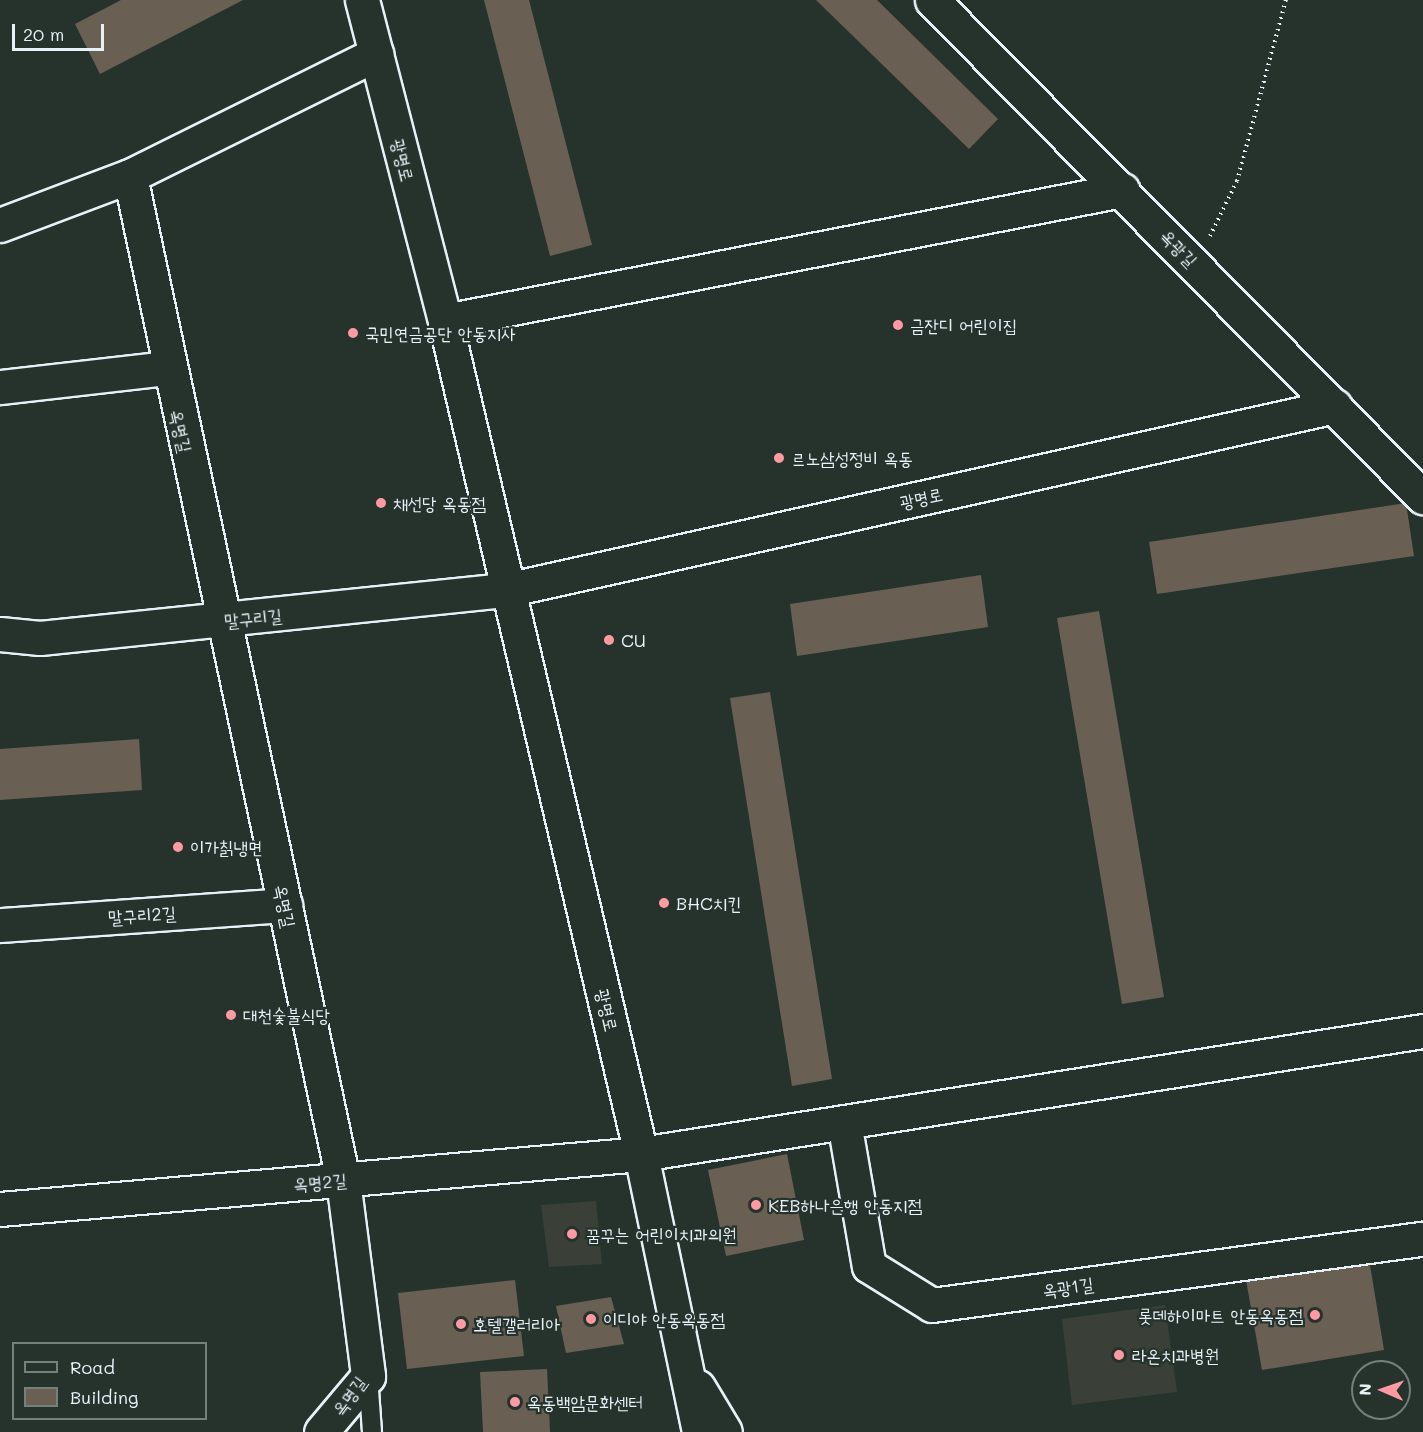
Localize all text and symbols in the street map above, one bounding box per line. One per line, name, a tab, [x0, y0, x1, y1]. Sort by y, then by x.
scale bar	[15, 12, 106, 50]
text: 20 m	[23, 22, 64, 46]
street label: 광명로	[387, 136, 419, 184]
street label: 옥광길	[1156, 225, 1202, 271]
place label: 금잔디 어린이집	[910, 314, 1017, 336]
marker: 금잔디 어린이집	[891, 318, 905, 332]
place label: 국민연금공단 안동지사	[365, 322, 516, 344]
marker: 국민연금공단 안동지사	[346, 326, 360, 340]
street label: 옥명길	[166, 407, 196, 455]
place label: 르노삼성정비 옥동	[791, 447, 913, 469]
marker: 르노삼성정비 옥동	[772, 451, 786, 465]
street label: 광명로	[898, 483, 944, 513]
place label: 채선당 옥동점	[393, 492, 486, 514]
marker: 채선당 옥동점	[374, 496, 388, 510]
street label: 말구리길	[223, 604, 283, 632]
place label: CU	[621, 629, 646, 651]
marker: CU	[602, 633, 616, 647]
place label: 이가칡냉면	[190, 836, 262, 858]
marker: 이가칡냉면	[171, 840, 185, 854]
street label: 옥명길	[270, 883, 300, 929]
place label: BHC치킨	[676, 892, 742, 914]
marker: BHC치킨	[657, 896, 671, 910]
street label: 말구리2길	[107, 902, 177, 928]
street label: 광명로	[592, 986, 622, 1034]
place label: 대천숯불식당	[243, 1004, 330, 1026]
marker: 대천숯불식당	[224, 1008, 238, 1022]
street label: 옥명2길	[292, 1169, 348, 1195]
place label: KEB하나은행 안동지점	[768, 1194, 922, 1216]
marker: KEB하나은행 안동지점	[749, 1198, 763, 1212]
place label: 꿈꾸는 어린이치과의원	[586, 1223, 737, 1245]
marker: 꿈꾸는 어린이치과의원	[563, 1225, 581, 1243]
street label: 옥광1길	[1041, 1273, 1095, 1301]
place label: 롯데하이마트 안동옥동점	[1138, 1304, 1303, 1326]
place label: 이디야 안동옥동점	[603, 1308, 725, 1330]
marker: 롯데하이마트 안동옥동점	[1308, 1308, 1322, 1322]
marker: 이디야 안동옥동점	[584, 1312, 598, 1326]
place label: 호텔갤러리아	[473, 1313, 560, 1335]
marker: 호텔갤러리아	[454, 1317, 468, 1331]
legend	[12, 1342, 207, 1420]
place label: 라온치과병원	[1132, 1344, 1219, 1366]
marker: 라온치과병원	[1110, 1346, 1128, 1364]
text: Road	[70, 1355, 115, 1379]
north arrow	[1351, 1360, 1411, 1420]
street label: 옥명길	[327, 1372, 371, 1420]
text: N	[1354, 1383, 1375, 1396]
text: Building	[70, 1385, 138, 1409]
place label: 옥동백암문화센터	[527, 1391, 643, 1413]
marker: 옥동백암문화센터	[508, 1395, 522, 1409]

